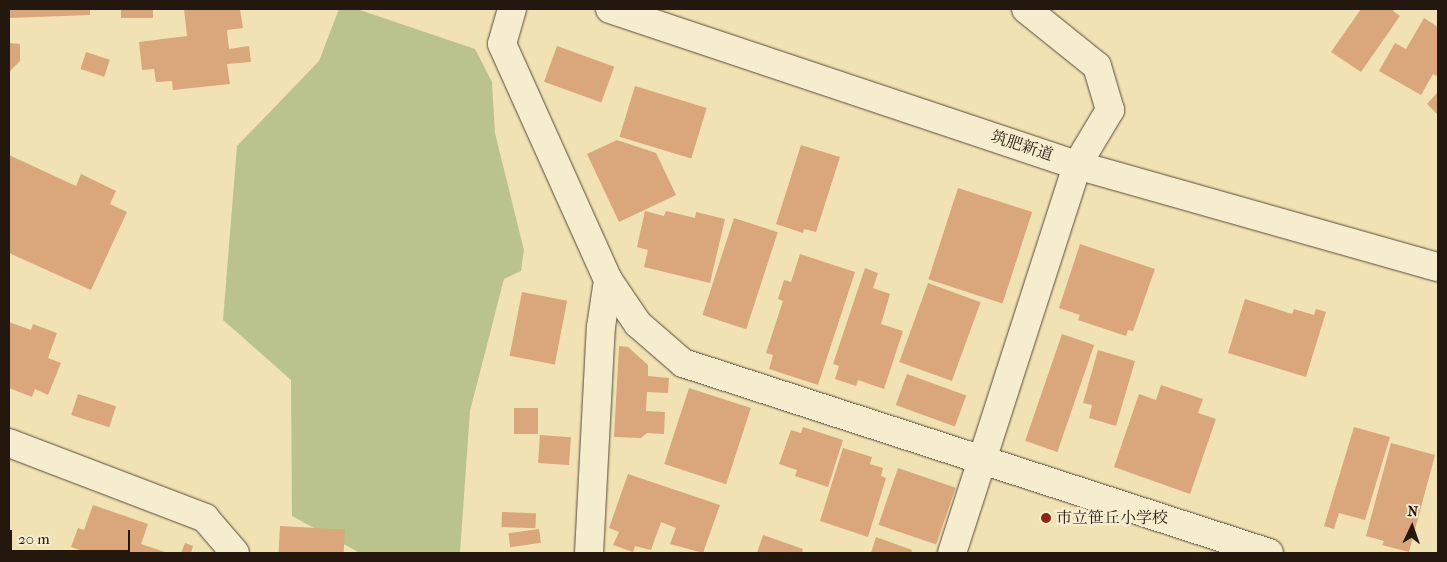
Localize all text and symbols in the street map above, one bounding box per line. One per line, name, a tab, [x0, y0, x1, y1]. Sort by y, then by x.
street label: 筑肥新道	[989, 127, 1055, 165]
north arrow	[1387, 502, 1437, 552]
text: N	[1407, 503, 1419, 520]
place label: 市立笹丘小学校	[1056, 508, 1168, 528]
marker: 市立笹丘小学校	[1040, 512, 1052, 524]
scale bar	[12, 520, 132, 552]
text: 20 m	[18, 530, 50, 548]

